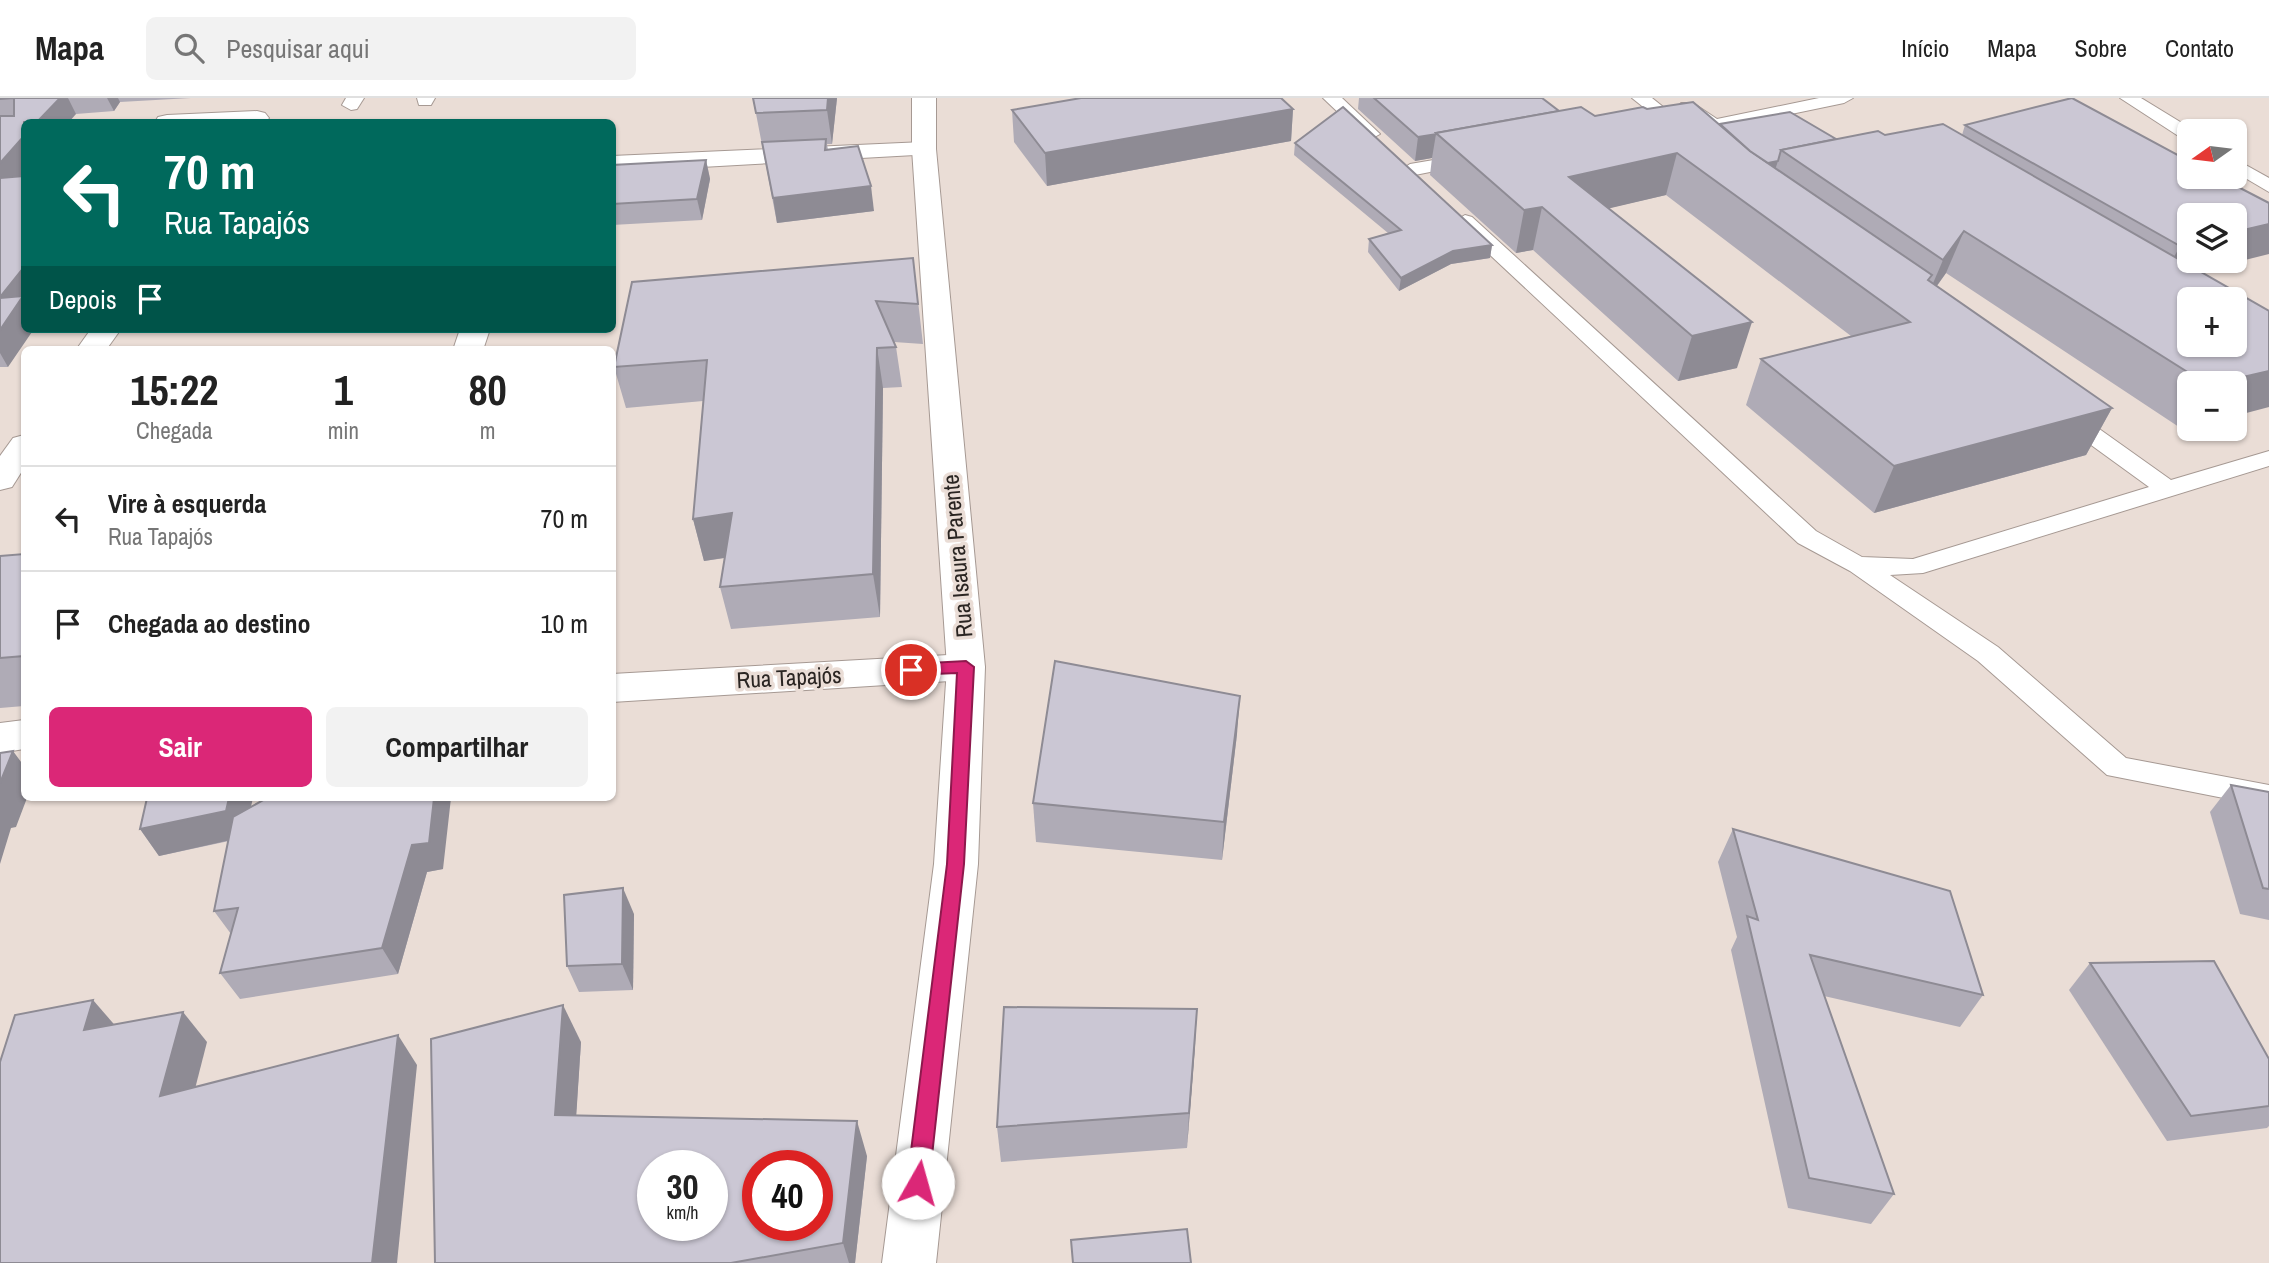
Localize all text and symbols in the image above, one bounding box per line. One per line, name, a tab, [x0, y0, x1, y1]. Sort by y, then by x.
search box	[146, 17, 636, 80]
text: Mapa	[35, 26, 104, 70]
icon: search	[170, 29, 208, 67]
text: Pesquisar aqui	[226, 31, 370, 66]
text: Início	[1901, 32, 1949, 64]
text: Mapa	[1987, 32, 2037, 64]
text: Sobre	[2075, 32, 2127, 64]
text: Contato	[2165, 32, 2234, 64]
north arrow	[2177, 119, 2247, 189]
map controls	[2177, 119, 2247, 441]
text: 70 m	[164, 138, 256, 204]
icon: left	[49, 147, 140, 238]
text: Rua Tapajós	[164, 201, 310, 244]
button: layers	[2177, 203, 2247, 273]
icon: arrive	[131, 280, 169, 318]
text: Depois	[49, 282, 117, 317]
button: +	[2177, 287, 2247, 357]
text: 15:22	[130, 362, 218, 418]
text: 1	[334, 362, 353, 418]
text: 80	[468, 362, 507, 418]
button: −	[2177, 371, 2247, 441]
text: Chegada	[136, 415, 213, 446]
text: min	[328, 415, 359, 446]
text: m	[480, 415, 495, 446]
street label: Rua Isaura Parente	[934, 473, 980, 639]
text: Vire à esquerda	[108, 486, 266, 521]
icon: left	[49, 500, 87, 538]
text: 70 m	[541, 501, 588, 536]
text: Rua Tapajós	[108, 521, 213, 552]
icon: arrive	[49, 605, 87, 643]
text: Chegada ao destino	[108, 606, 311, 641]
text: 10 m	[541, 606, 588, 641]
pin	[881, 640, 941, 700]
icon: arrive	[892, 651, 930, 689]
street label: Rua Tapajós	[736, 659, 842, 695]
button: Sair	[49, 707, 312, 787]
button: Compartilhar	[326, 707, 588, 787]
position arrow	[881, 1146, 955, 1220]
speed limit sign: 40	[742, 1150, 833, 1241]
text: 30	[667, 1163, 698, 1210]
text: km/h	[667, 1200, 699, 1225]

